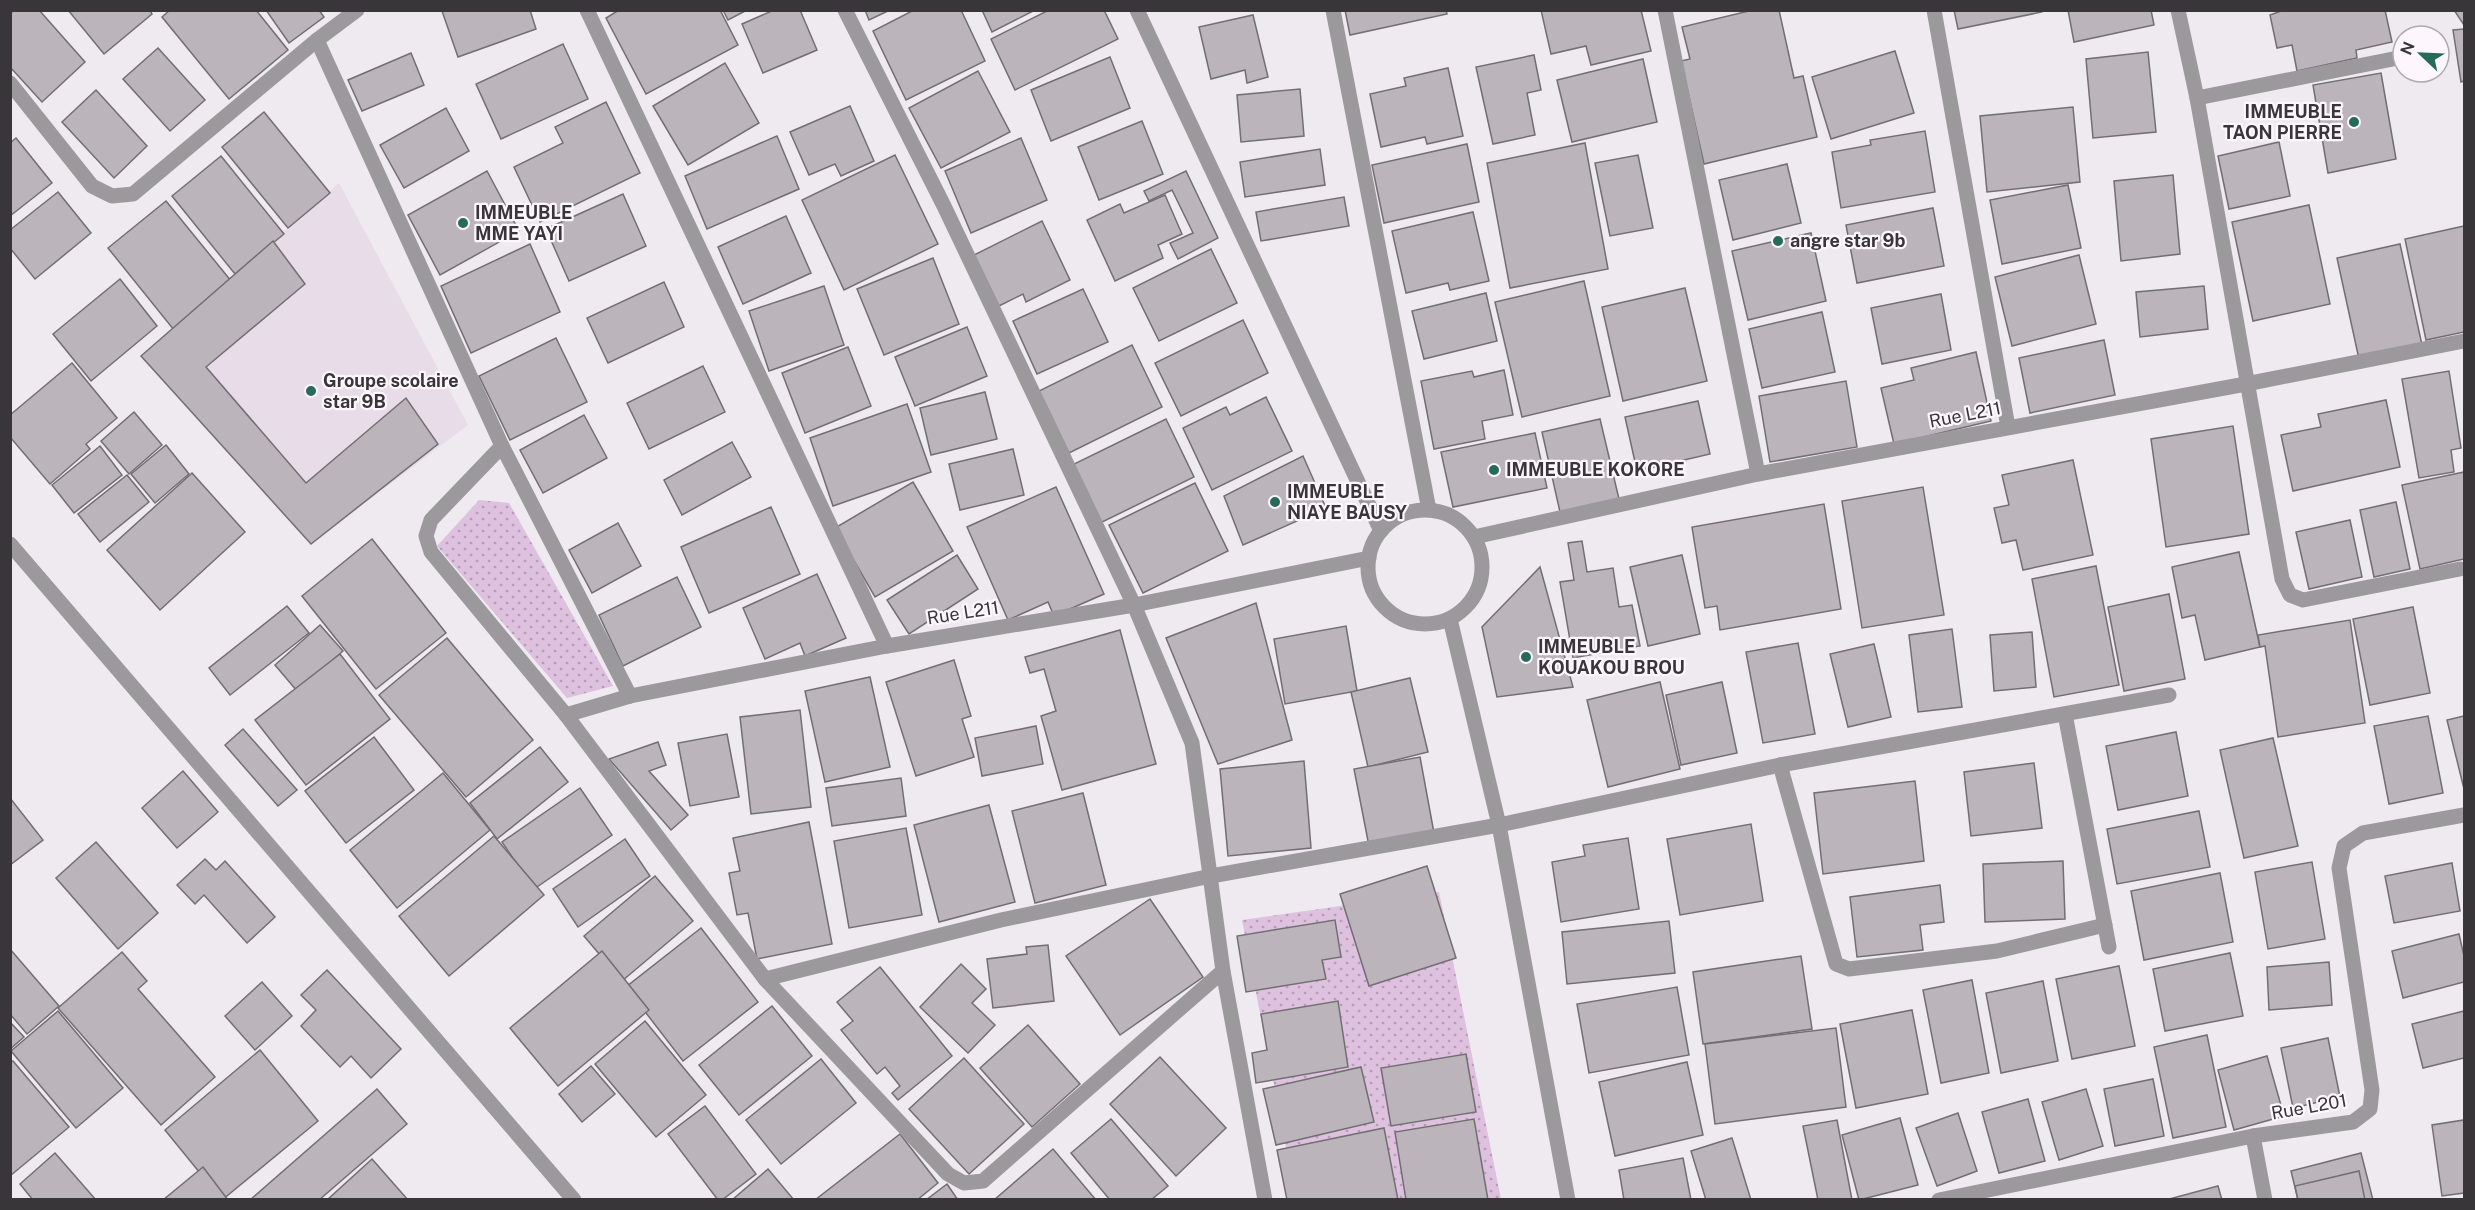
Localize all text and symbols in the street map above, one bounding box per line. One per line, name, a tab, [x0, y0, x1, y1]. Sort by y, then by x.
north arrow	[2391, 24, 2451, 84]
text: N	[2396, 39, 2419, 58]
place label: IMMEUBLE TAON PIERRE	[2223, 101, 2342, 143]
marker: IMMEUBLE TAON PIERRE	[2347, 115, 2361, 129]
place label: IMMEUBLE MME YAYI	[475, 202, 572, 244]
marker: IMMEUBLE MME YAYI	[456, 216, 470, 230]
place label: angre star 9b	[1790, 230, 1905, 251]
marker: angre star 9b	[1771, 234, 1785, 248]
place label: Groupe scolaire star 9B	[323, 370, 459, 412]
marker: Groupe scolaire star 9B	[304, 384, 318, 398]
street label: Rue L211	[1927, 397, 2003, 432]
place label: IMMEUBLE KOKORE	[1506, 459, 1685, 480]
marker: IMMEUBLE KOKORE	[1487, 463, 1501, 477]
place label: IMMEUBLE NIAYE BAUSY	[1287, 481, 1407, 523]
marker: IMMEUBLE NIAYE BAUSY	[1268, 495, 1282, 509]
street label: Rue L211	[925, 596, 1000, 629]
place label: IMMEUBLE KOUAKOU BROU	[1538, 636, 1685, 678]
marker: IMMEUBLE KOUAKOU BROU	[1519, 650, 1533, 664]
street label: Rue L201	[2269, 1090, 2348, 1123]

